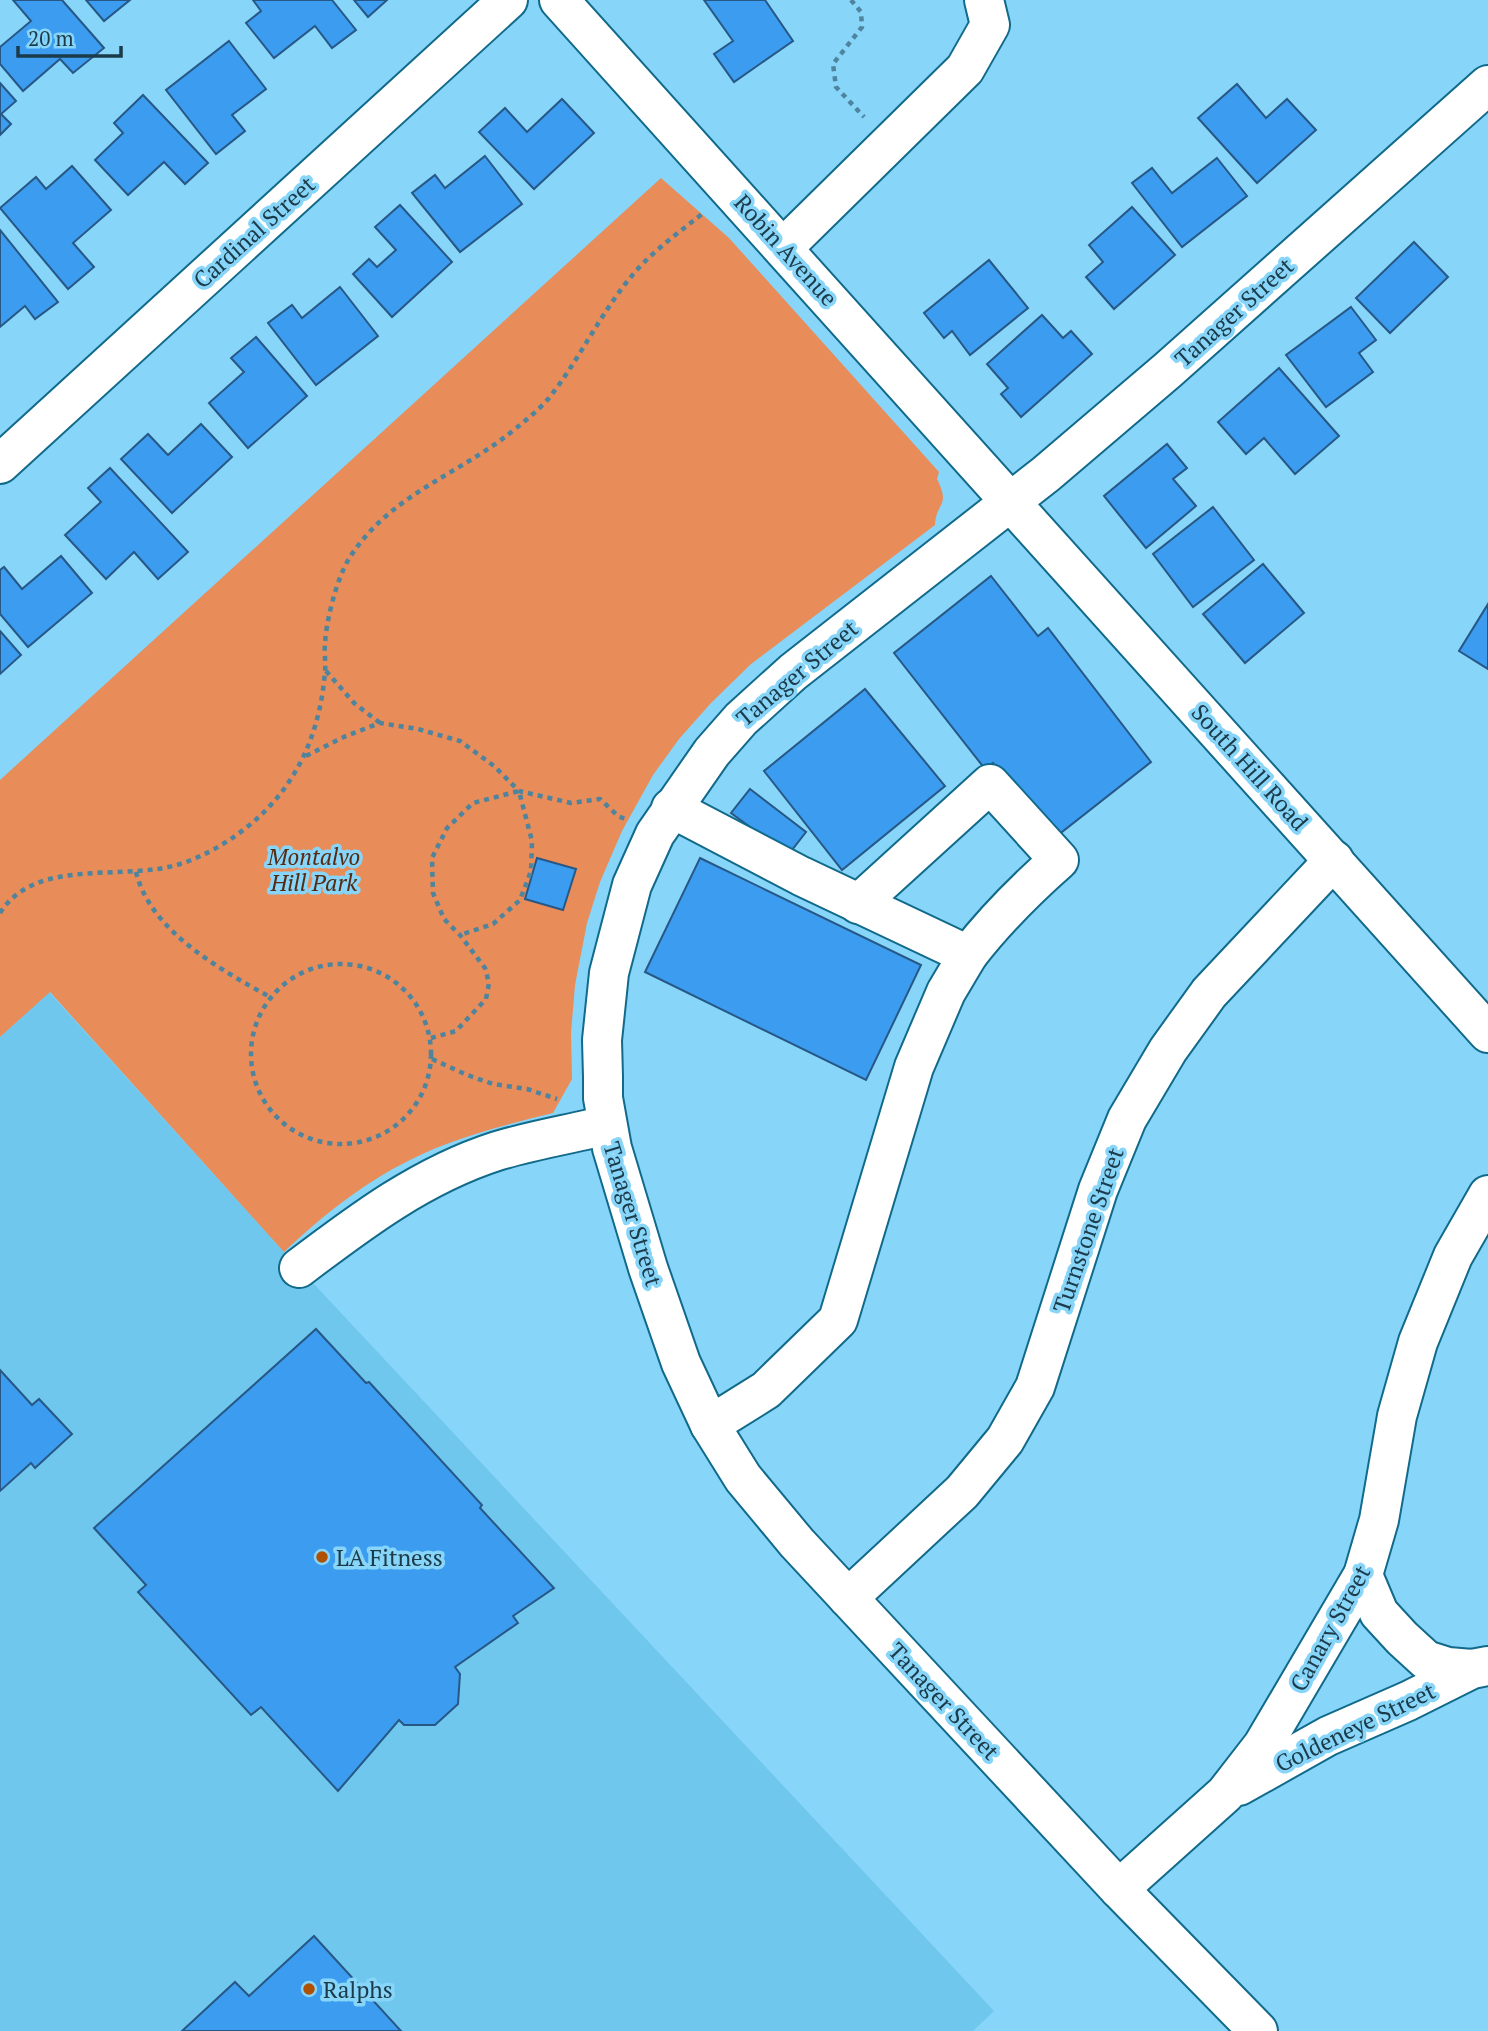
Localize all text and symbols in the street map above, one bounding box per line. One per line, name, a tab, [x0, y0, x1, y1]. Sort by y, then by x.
scale bar	[18, 14, 121, 58]
text: 20 m	[28, 24, 74, 52]
street label: Cardinal Street	[186, 169, 322, 295]
street label: Robin Avenue	[727, 187, 845, 313]
street label: Tanager Street	[1168, 250, 1300, 374]
street label: Tanager Street	[730, 613, 865, 733]
street label: South Hill Road	[1185, 697, 1315, 837]
park label: Montalvo Hill Park	[267, 841, 360, 898]
street label: Tanager Street	[596, 1138, 670, 1291]
street label: Turnstone Street	[1045, 1143, 1131, 1317]
place label: LA Fitness	[336, 1542, 443, 1573]
marker: LA Fitness	[314, 1549, 330, 1565]
street label: Canary Street	[1283, 1559, 1378, 1697]
street label: Tanager Street	[882, 1636, 1007, 1767]
street label: Goldeneye Street	[1270, 1675, 1441, 1779]
place label: Ralphs	[323, 1974, 393, 2005]
marker: Ralphs	[301, 1981, 317, 1997]

